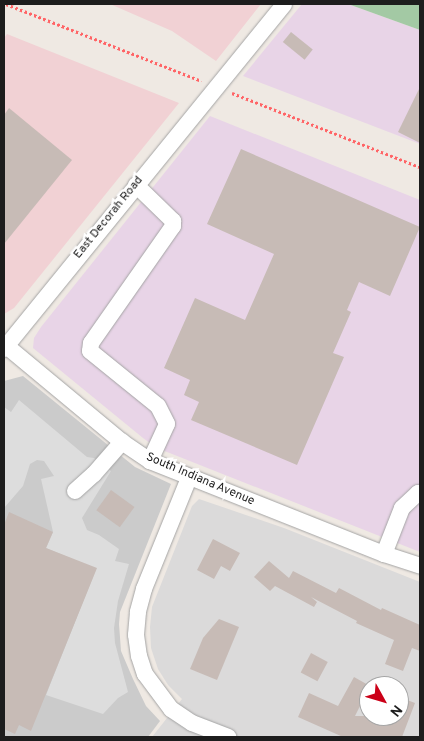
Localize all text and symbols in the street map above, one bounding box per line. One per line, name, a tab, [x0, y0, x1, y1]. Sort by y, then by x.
street label: East Decorah Road	[71, 174, 147, 262]
street label: South Indiana Avenue	[143, 451, 257, 509]
north arrow	[359, 676, 409, 726]
text: N	[385, 701, 405, 719]

